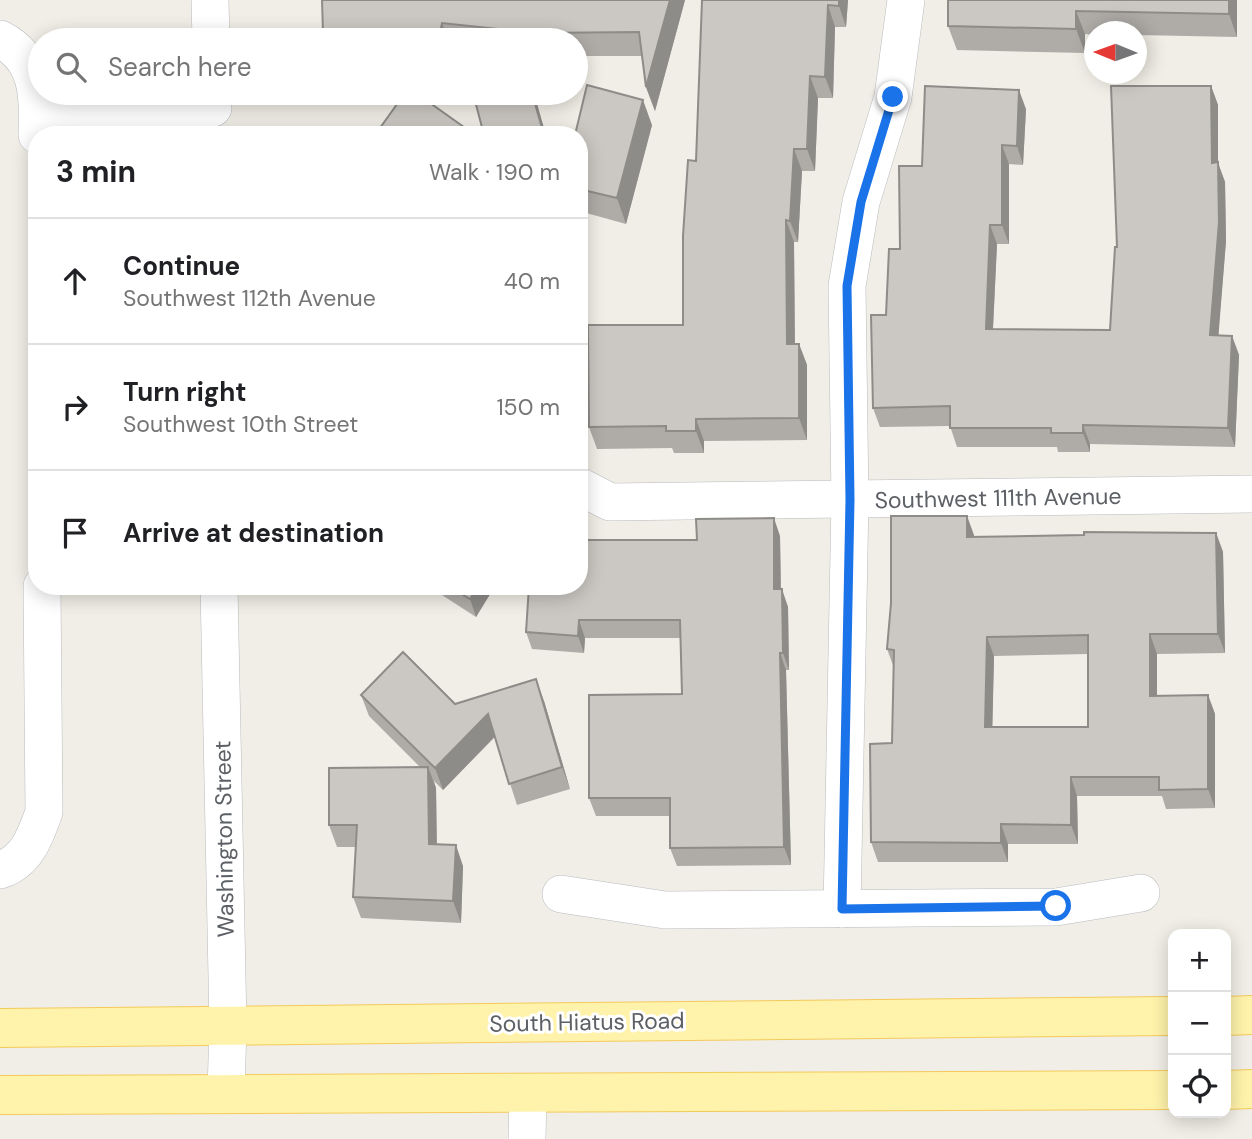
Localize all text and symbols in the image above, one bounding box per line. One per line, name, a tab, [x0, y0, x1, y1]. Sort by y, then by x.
north arrow	[1084, 21, 1147, 84]
search box	[28, 28, 588, 105]
icon: search	[52, 48, 90, 86]
text: Search here	[108, 50, 251, 84]
route end	[877, 81, 908, 112]
text: 3 min	[56, 152, 136, 191]
text: Walk · 190 m	[429, 157, 560, 187]
text: Continue	[123, 249, 240, 283]
icon: ahead	[56, 262, 94, 300]
text: 40 m	[504, 266, 560, 296]
text: Southwest 112th Avenue	[123, 283, 376, 313]
text: Turn right	[123, 375, 247, 409]
icon: right	[56, 388, 94, 426]
text: 150 m	[496, 392, 560, 422]
text: Southwest 10th Street	[123, 409, 358, 439]
street label: Southwest 111th Avenue	[874, 481, 1122, 515]
icon: arrive	[56, 514, 94, 552]
text: Arrive at destination	[123, 516, 384, 550]
street label: Washington Street	[207, 740, 241, 938]
route start	[1040, 890, 1071, 921]
map controls	[1168, 929, 1231, 1118]
button: +	[1168, 929, 1231, 992]
button: −	[1168, 992, 1231, 1055]
street label: South Hiatus Road	[489, 1005, 685, 1039]
button: locate	[1168, 1055, 1231, 1118]

